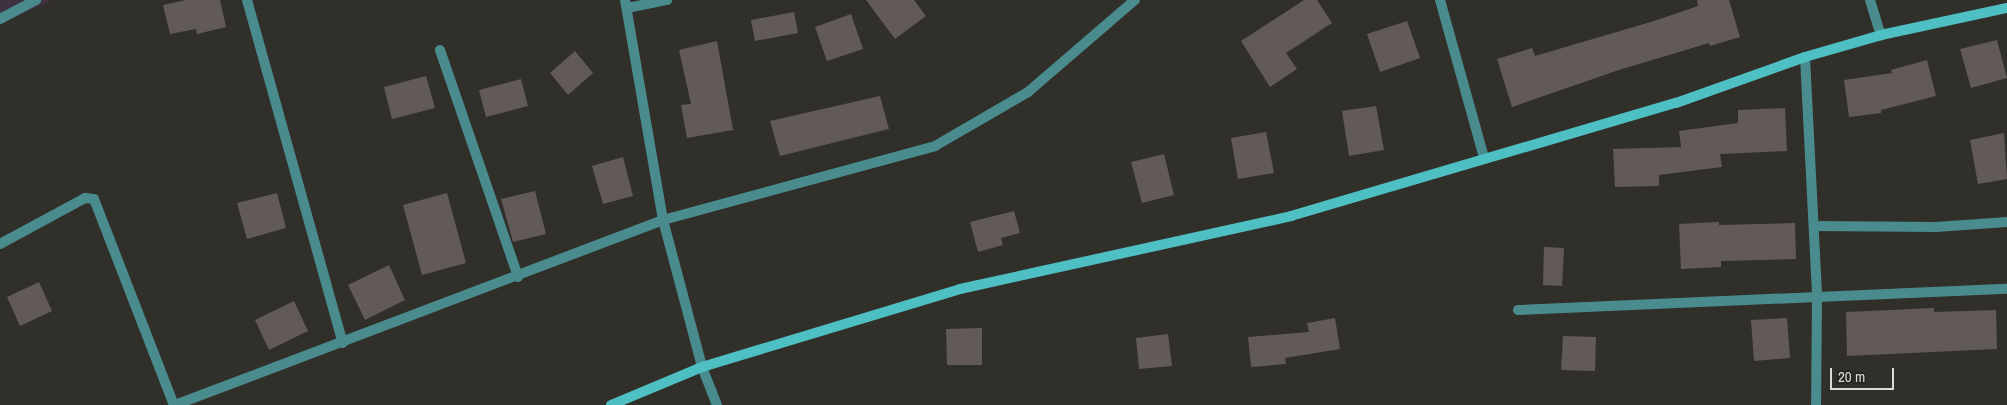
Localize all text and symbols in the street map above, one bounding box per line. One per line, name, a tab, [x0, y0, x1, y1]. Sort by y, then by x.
scale bar	[1832, 358, 1896, 390]
text: 20 m	[1838, 366, 1865, 387]

